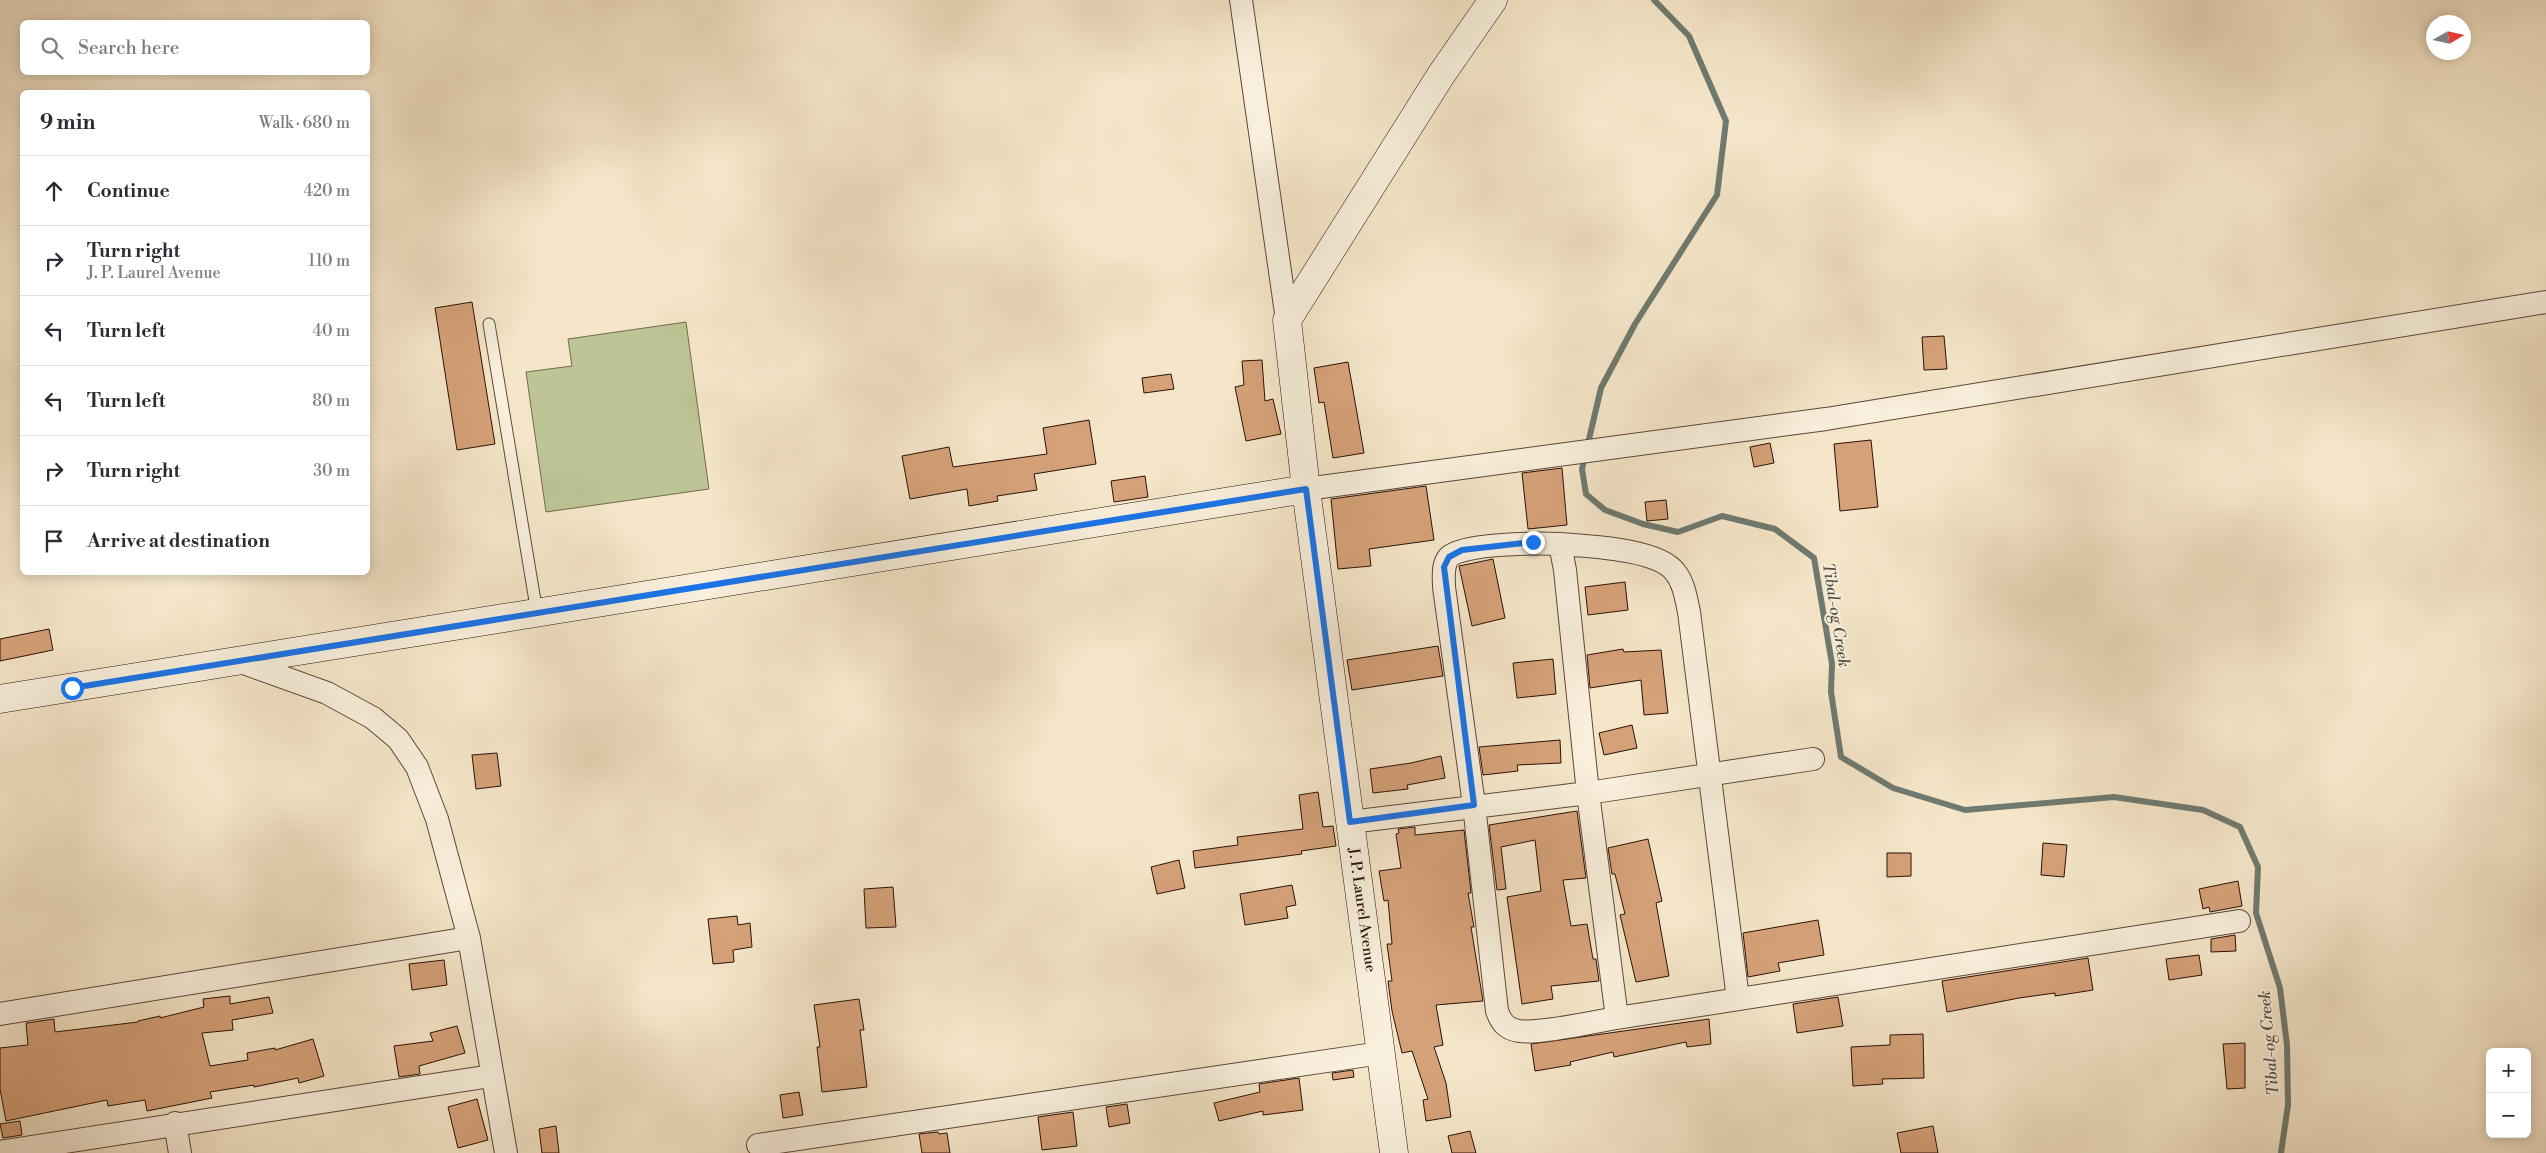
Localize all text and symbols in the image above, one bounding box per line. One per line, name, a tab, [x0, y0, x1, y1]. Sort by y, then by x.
north arrow	[2426, 15, 2471, 60]
search box	[20, 20, 370, 75]
icon: search	[38, 34, 66, 62]
text: Search here	[78, 36, 179, 60]
text: 9 min	[40, 110, 95, 136]
text: Walk · 680 m	[259, 113, 350, 133]
icon: ahead	[40, 177, 68, 205]
text: Continue	[87, 179, 170, 203]
text: 420 m	[303, 181, 350, 201]
text: Turn right	[87, 239, 180, 263]
icon: right	[40, 247, 68, 275]
text: 110 m	[308, 251, 350, 271]
text: J. P. Laurel Avenue	[87, 263, 221, 283]
icon: left	[40, 317, 68, 345]
text: Turn left	[87, 319, 166, 343]
text: 40 m	[313, 321, 350, 341]
icon: left	[40, 387, 68, 415]
text: Turn left	[87, 389, 166, 413]
text: 80 m	[312, 391, 350, 411]
icon: right	[40, 457, 68, 485]
text: Turn right	[87, 459, 180, 483]
text: 30 m	[313, 461, 350, 481]
icon: arrive	[40, 527, 68, 555]
text: Arrive at destination	[87, 529, 270, 553]
route end	[1522, 531, 1545, 554]
water label: Tibal-og Creek	[1818, 562, 1854, 668]
route start	[61, 677, 84, 700]
street label: J. P. Laurel Avenue	[1344, 846, 1380, 973]
water label: Tibal-og Creek	[2254, 990, 2284, 1096]
map controls	[2486, 1048, 2531, 1138]
button: +	[2486, 1048, 2531, 1093]
button: −	[2486, 1093, 2531, 1138]

